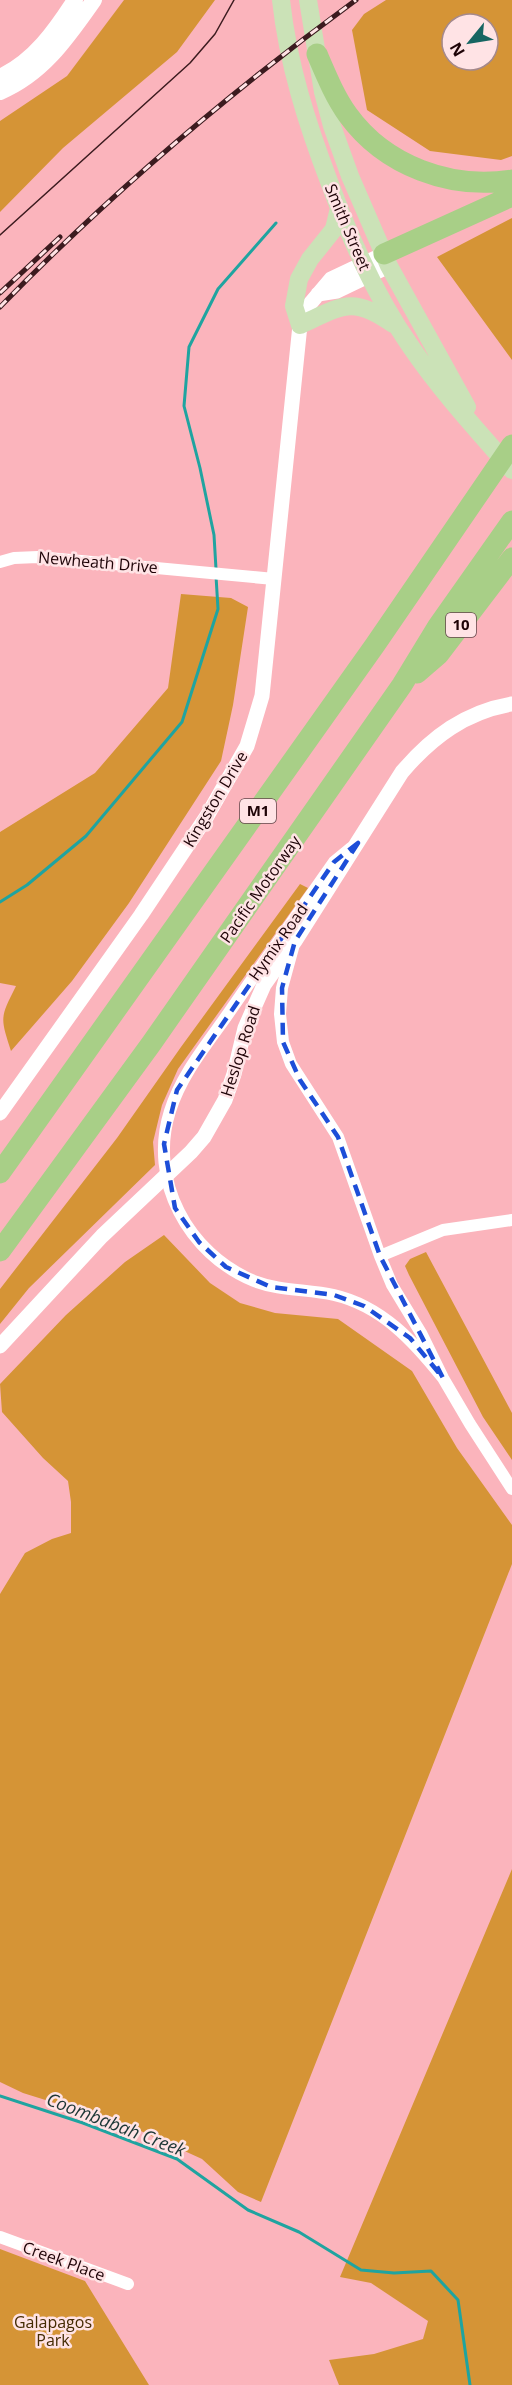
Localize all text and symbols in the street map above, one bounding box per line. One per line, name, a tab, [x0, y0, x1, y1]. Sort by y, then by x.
north arrow	[440, 12, 500, 72]
text: N	[444, 38, 470, 61]
street label: Smith Street	[320, 180, 376, 274]
street label: Newheath Drive	[37, 546, 159, 578]
road number: 10	[446, 613, 476, 637]
street label: Kingston Drive	[178, 747, 252, 851]
road number: M1	[240, 799, 276, 823]
street label: Pacific Motorway	[215, 830, 306, 947]
street label: Hymix Road	[243, 899, 313, 985]
street label: Heslop Road	[215, 1003, 265, 1099]
water label: Coombabah Creek	[43, 2086, 190, 2162]
street label: Creek Place	[20, 2236, 108, 2286]
park label: Galapagos Park	[14, 2311, 92, 2351]

